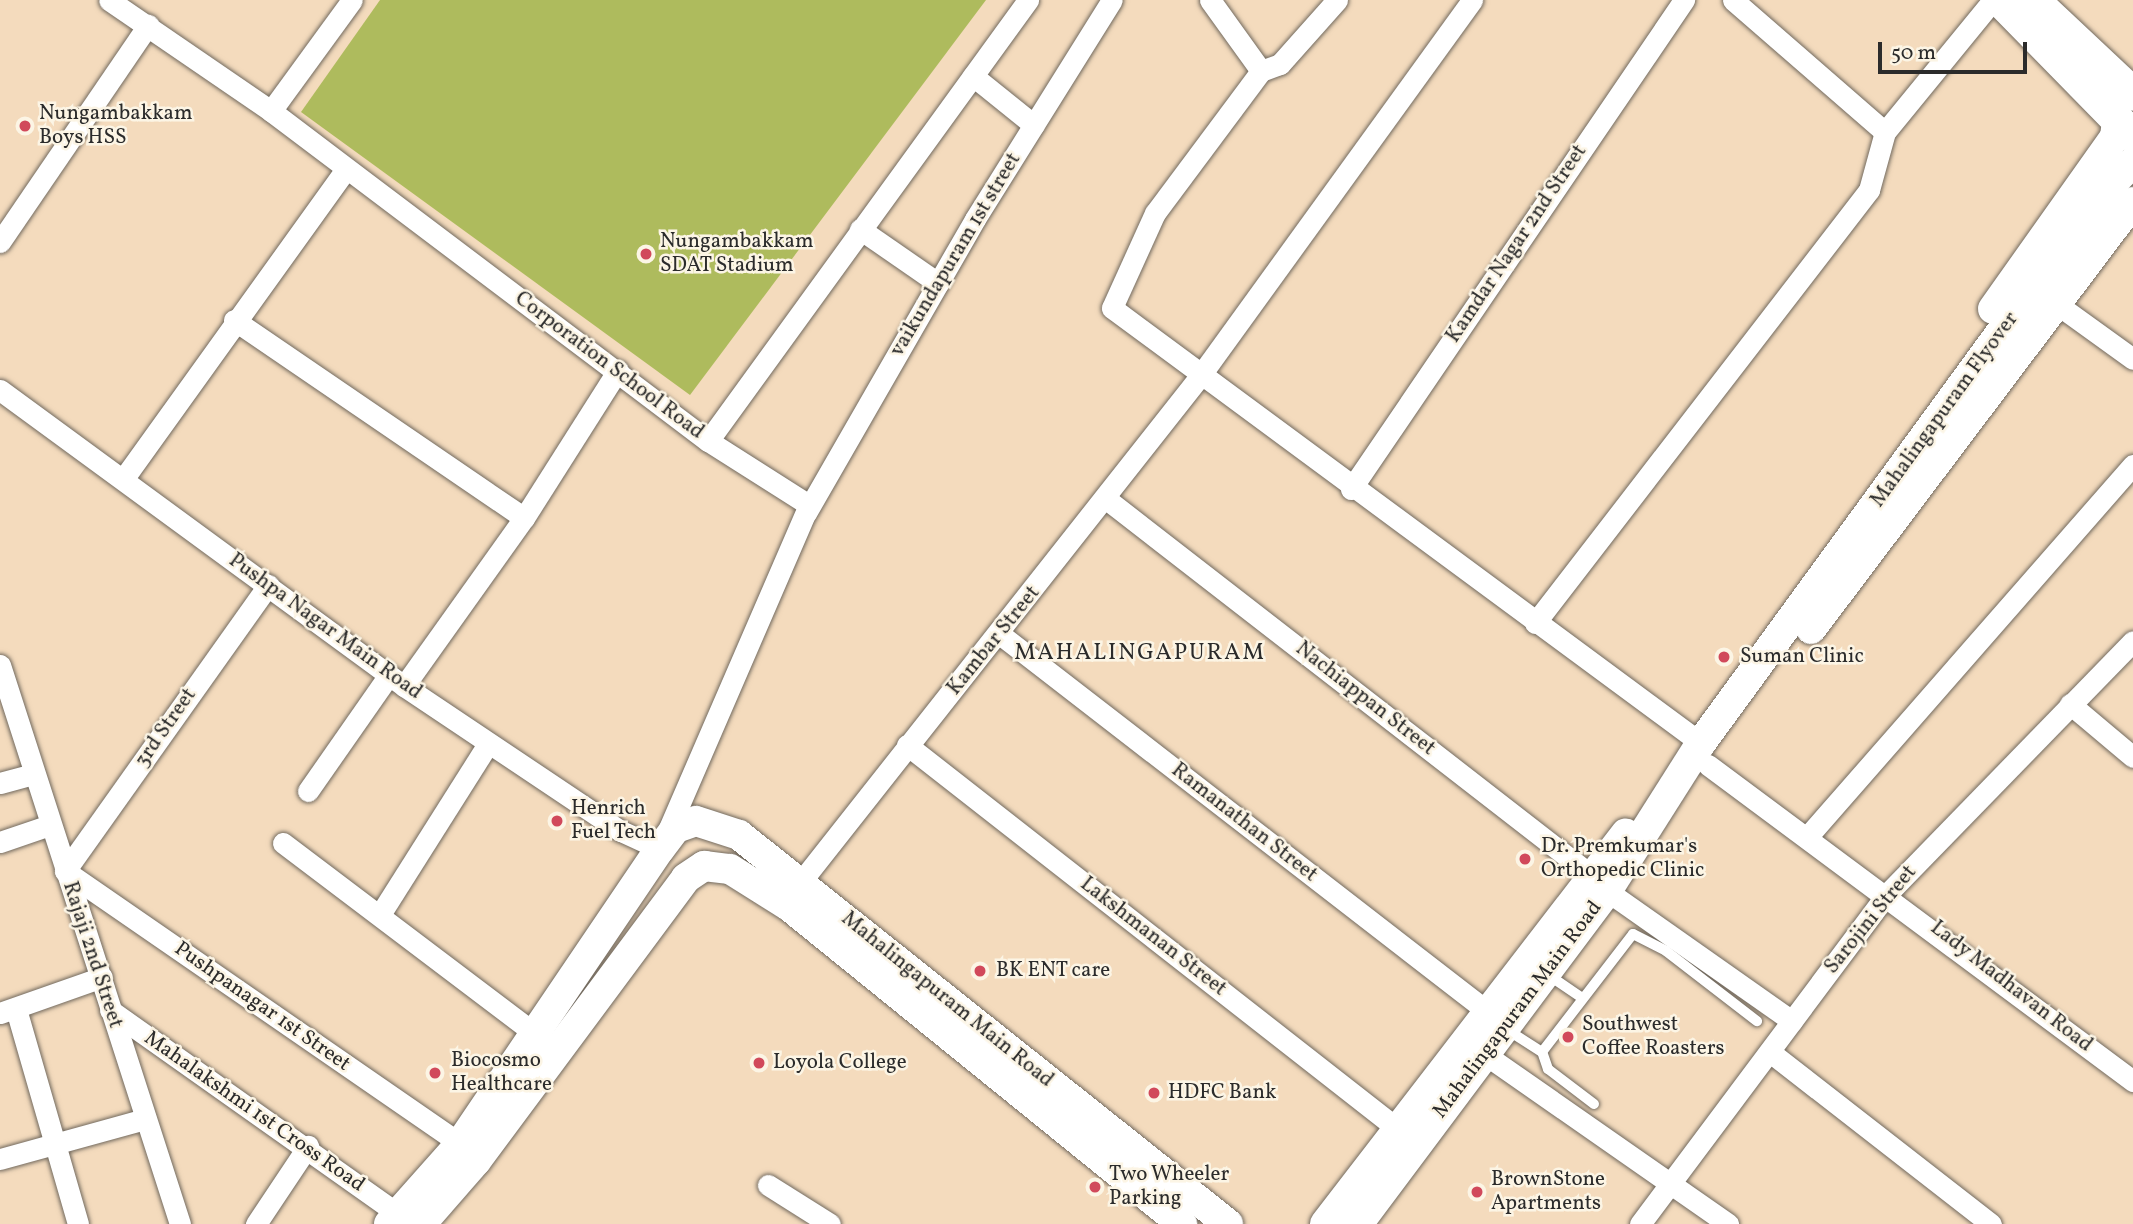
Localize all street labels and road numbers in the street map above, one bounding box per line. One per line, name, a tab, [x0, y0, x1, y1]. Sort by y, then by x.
street label: Kamdar Nagar 2nd Street	[1441, 140, 1593, 348]
street label: vaikundapuram 1st street	[885, 149, 1027, 361]
street label: Corporation School Road	[509, 287, 709, 445]
street label: Mahalingapuram Flyover	[1866, 308, 2024, 512]
street label: Pushpa Nagar Main Road	[223, 548, 427, 706]
street label: Kambar Street	[942, 581, 1046, 701]
street label: Nachiappan Street	[1290, 637, 1440, 761]
street label: 3rd Street	[130, 684, 202, 772]
street label: Ramanathan Street	[1166, 758, 1322, 888]
street label: Sarojini Street	[1820, 861, 1922, 979]
street label: Lakshmanan Street	[1075, 872, 1231, 1002]
street label: Rajaji 2nd Street	[56, 879, 128, 1031]
street label: Mahalingapuram Main Road	[1428, 896, 1608, 1124]
street label: Mahalingapuram Main Road	[836, 907, 1058, 1093]
street label: Lady Madhavan Road	[1925, 916, 2097, 1058]
street label: Pushpanagar 1st Street	[169, 937, 355, 1077]
street label: Mahalakshmi 1st Cross Road	[139, 1026, 369, 1198]

